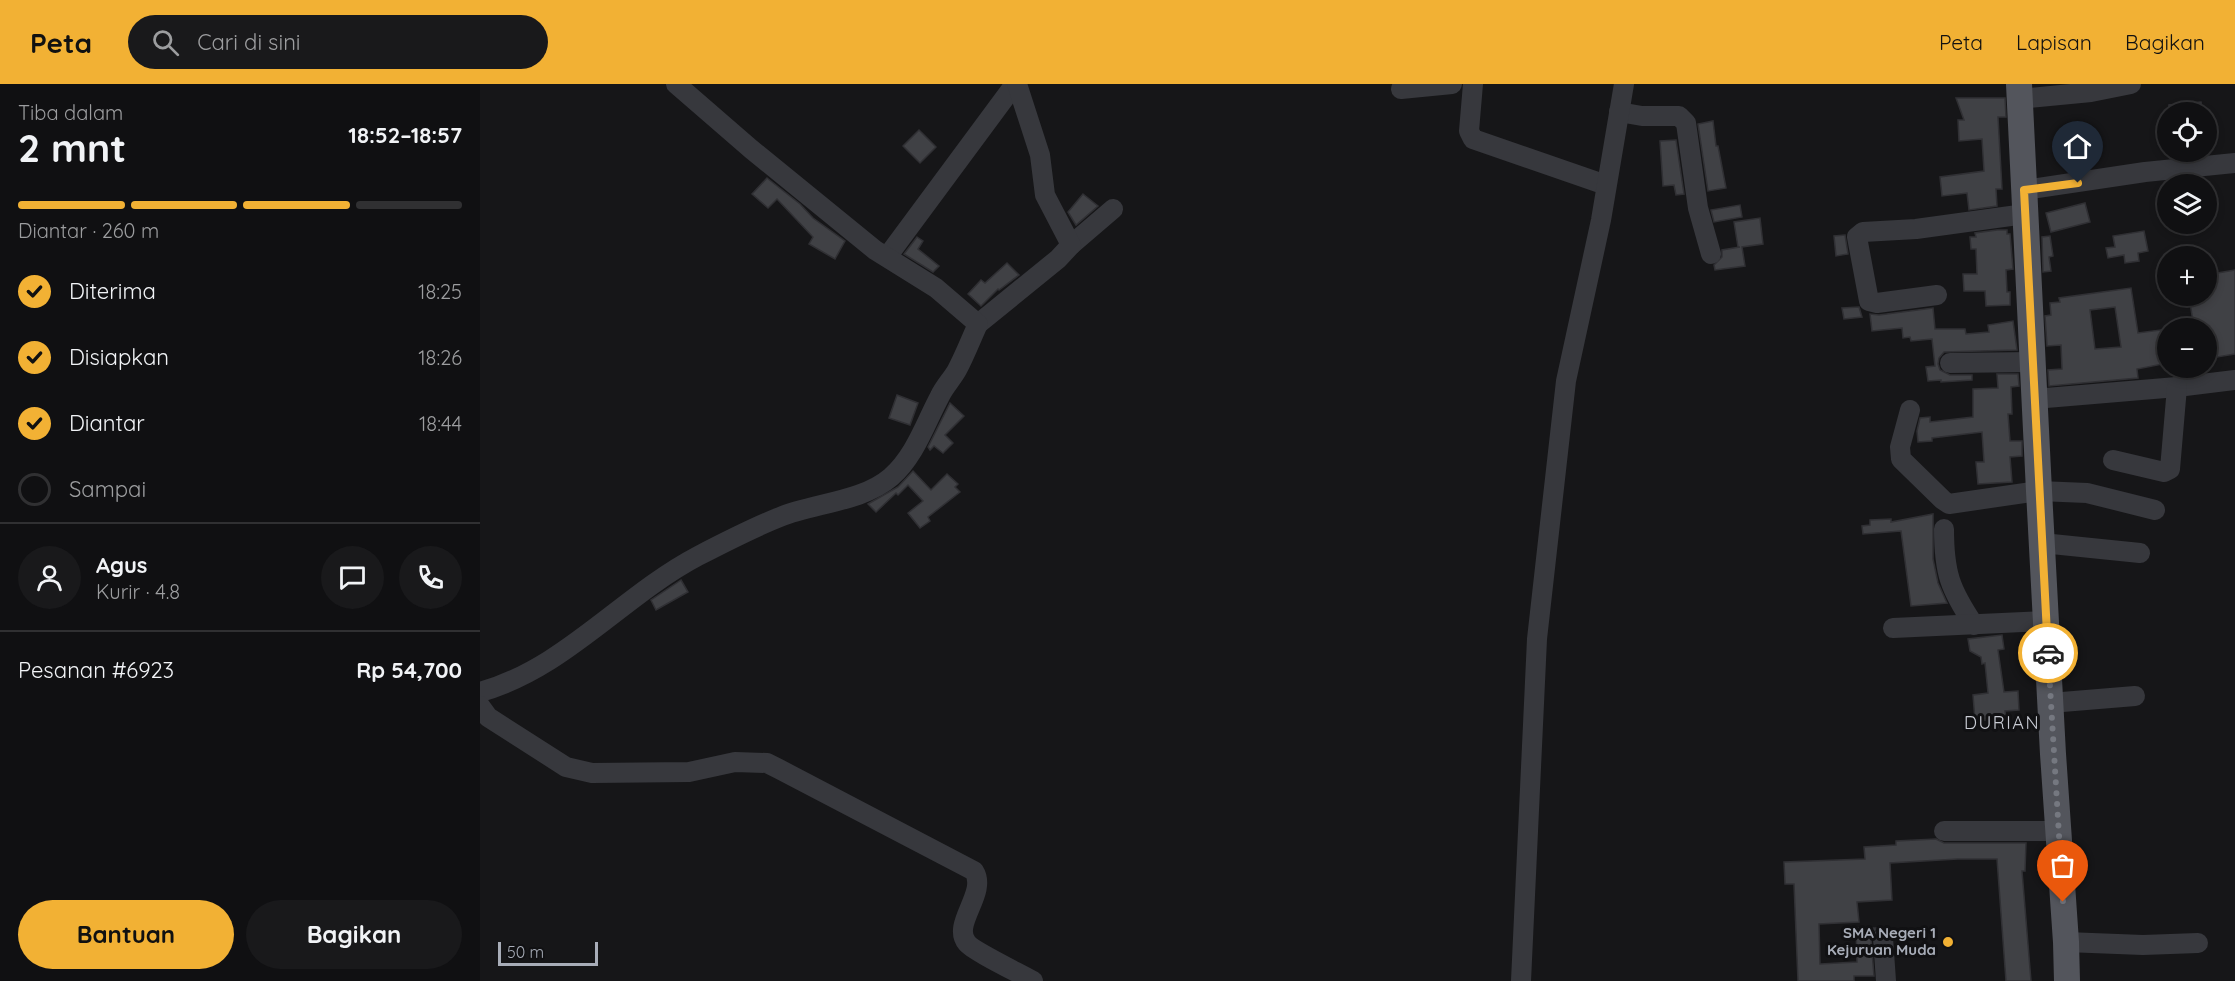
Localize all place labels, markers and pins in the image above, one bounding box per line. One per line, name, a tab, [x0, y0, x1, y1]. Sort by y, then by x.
pin	[2052, 121, 2103, 183]
pin	[2037, 840, 2088, 902]
place label: SMA Negeri 1 Kejuruan Muda	[1827, 923, 1936, 959]
marker: SMA Negeri 1 Kejuruan Muda	[1941, 935, 1955, 949]

